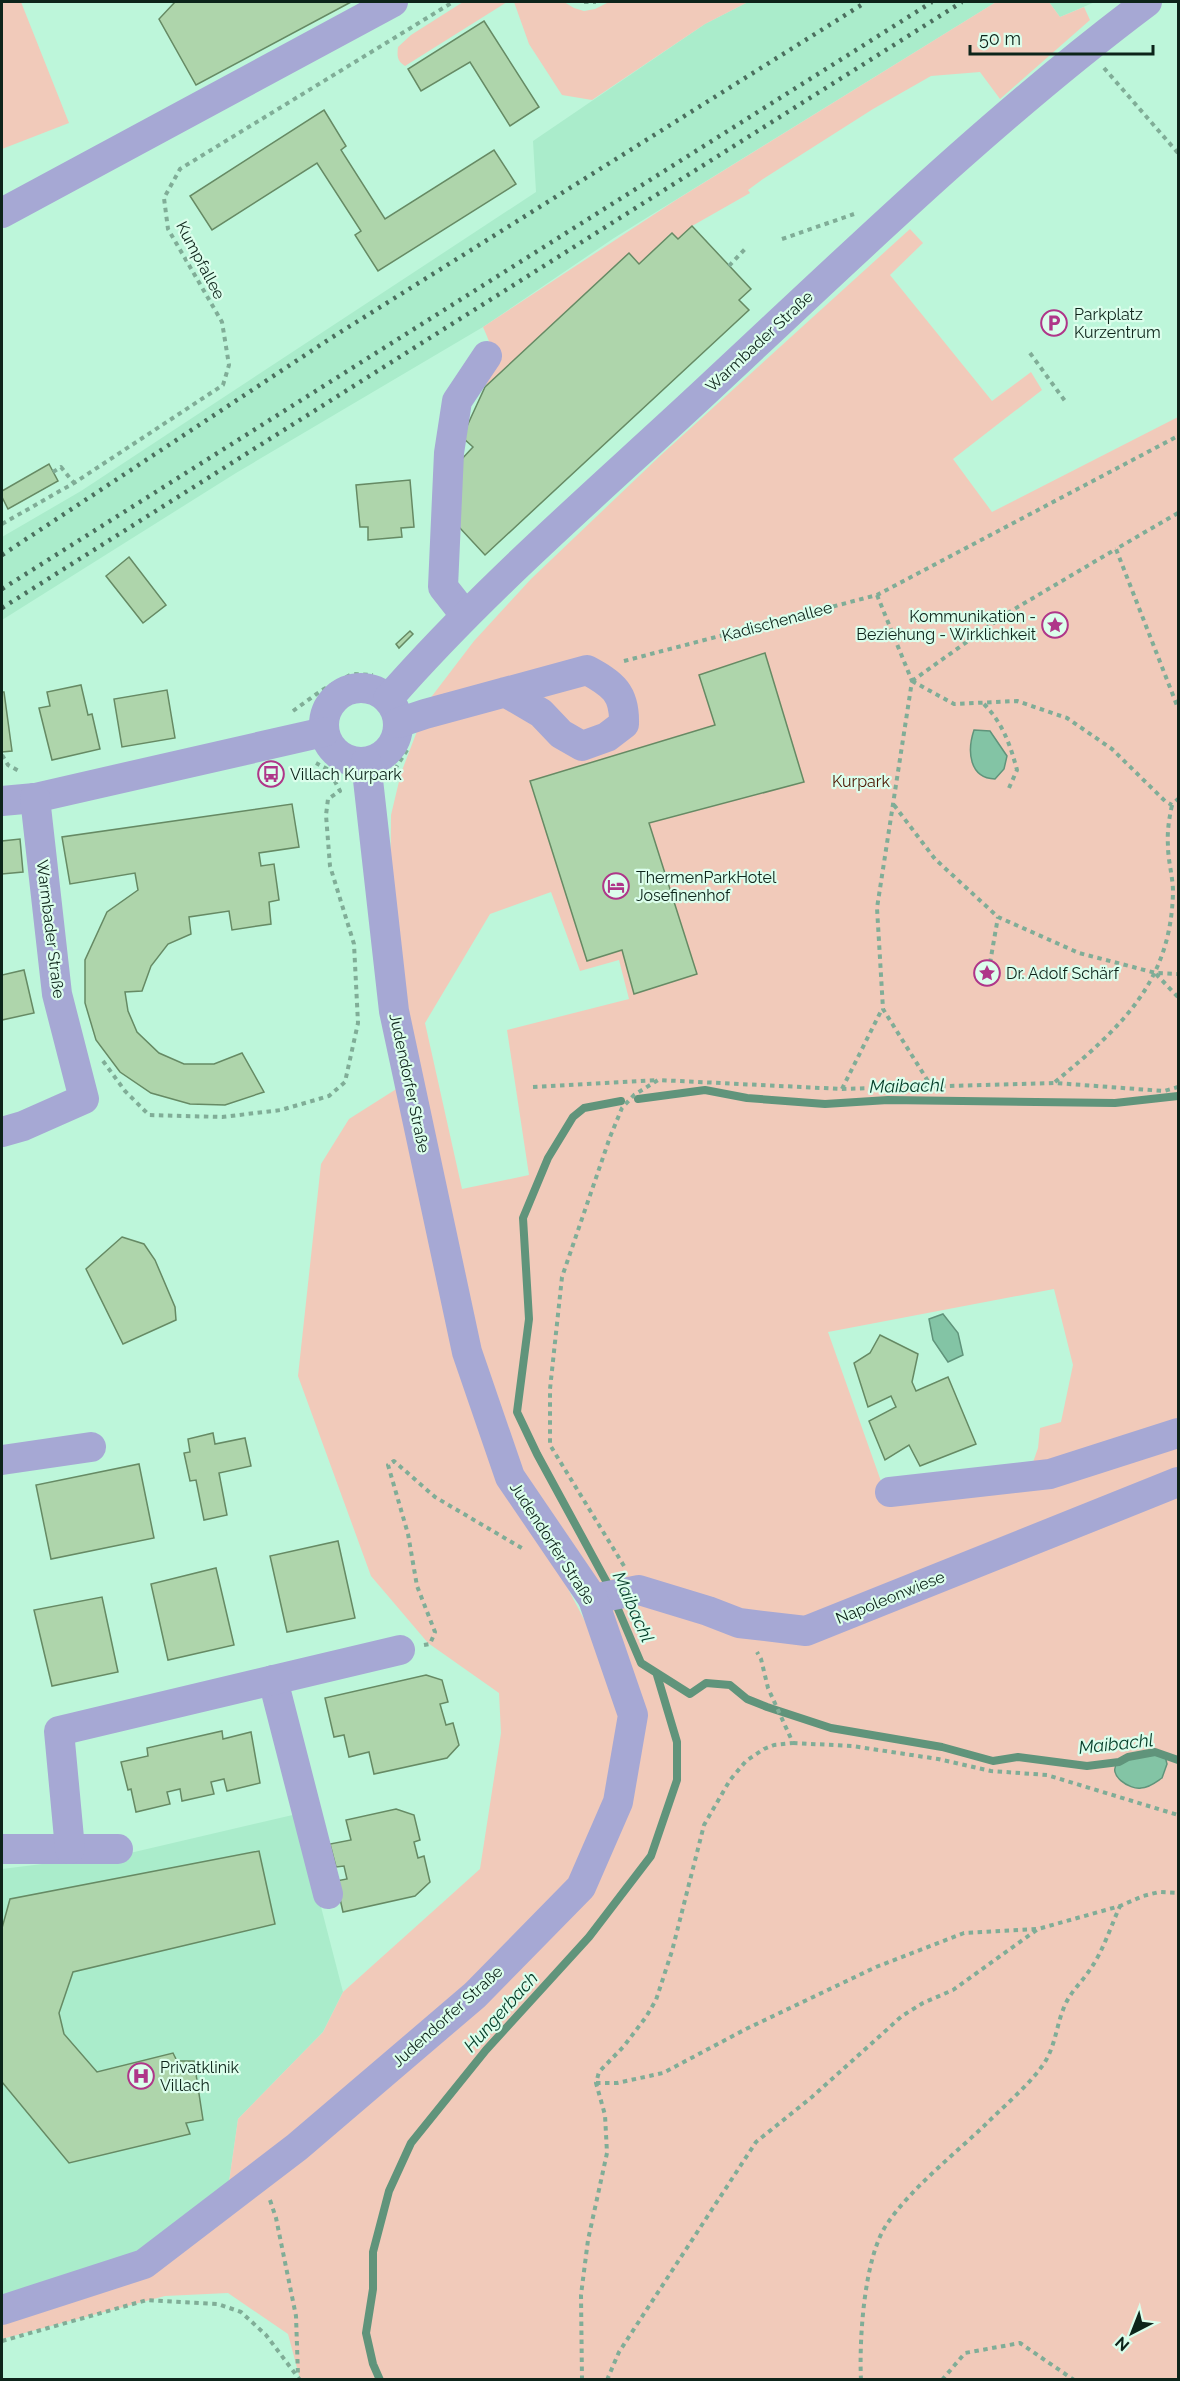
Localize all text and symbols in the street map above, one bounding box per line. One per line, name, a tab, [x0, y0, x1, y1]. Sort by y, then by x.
scale bar	[970, 18, 1153, 56]
text: 50 m	[979, 28, 1021, 49]
street label: Kumpfallee	[172, 218, 229, 302]
street label: Warmbader Straße	[702, 287, 817, 396]
place label: Parkplatz Kurzentrum	[1074, 305, 1161, 342]
parking icon: Parkplatz Kurzentrum	[1039, 308, 1069, 338]
street label: Kadischenallee	[720, 598, 834, 645]
place label: Kommunikation - Beziehung - Wirklichkeit	[856, 607, 1037, 644]
place icon: Kommunikation - Beziehung - Wirklichkeit	[1040, 610, 1070, 640]
bus stop icon: Villach Kurpark	[256, 759, 286, 789]
place label: Villach Kurpark	[290, 765, 402, 784]
park label: Kurpark	[832, 772, 890, 791]
street label: Warmbader Straße	[33, 859, 68, 1000]
place label: ThermenParkHotel Josefinenhof	[636, 868, 777, 905]
hotel icon: ThermenParkHotel Josefinenhof	[601, 871, 631, 901]
place icon: Dr. Adolf Schärf	[972, 958, 1002, 988]
place label: Dr. Adolf Schärf	[1006, 964, 1120, 983]
street label: Judendorfer Straße	[385, 1012, 434, 1155]
water label: Maibachl	[869, 1074, 945, 1097]
street label: Judendorfer Straße	[506, 1479, 599, 1608]
street label: Napoleonwiese	[833, 1567, 947, 1628]
water label: Maibachl	[609, 1568, 658, 1646]
water label: Maibachl	[1077, 1729, 1155, 1758]
street label: Judendorfer Straße	[388, 1962, 506, 2071]
water label: Hungerbach	[459, 1967, 542, 2056]
place label: Privatklinik Villach	[160, 2058, 240, 2095]
hospital icon: Privatklinik Villach	[126, 2061, 156, 2091]
north arrow	[1102, 2303, 1162, 2363]
text: N	[1111, 2333, 1133, 2355]

